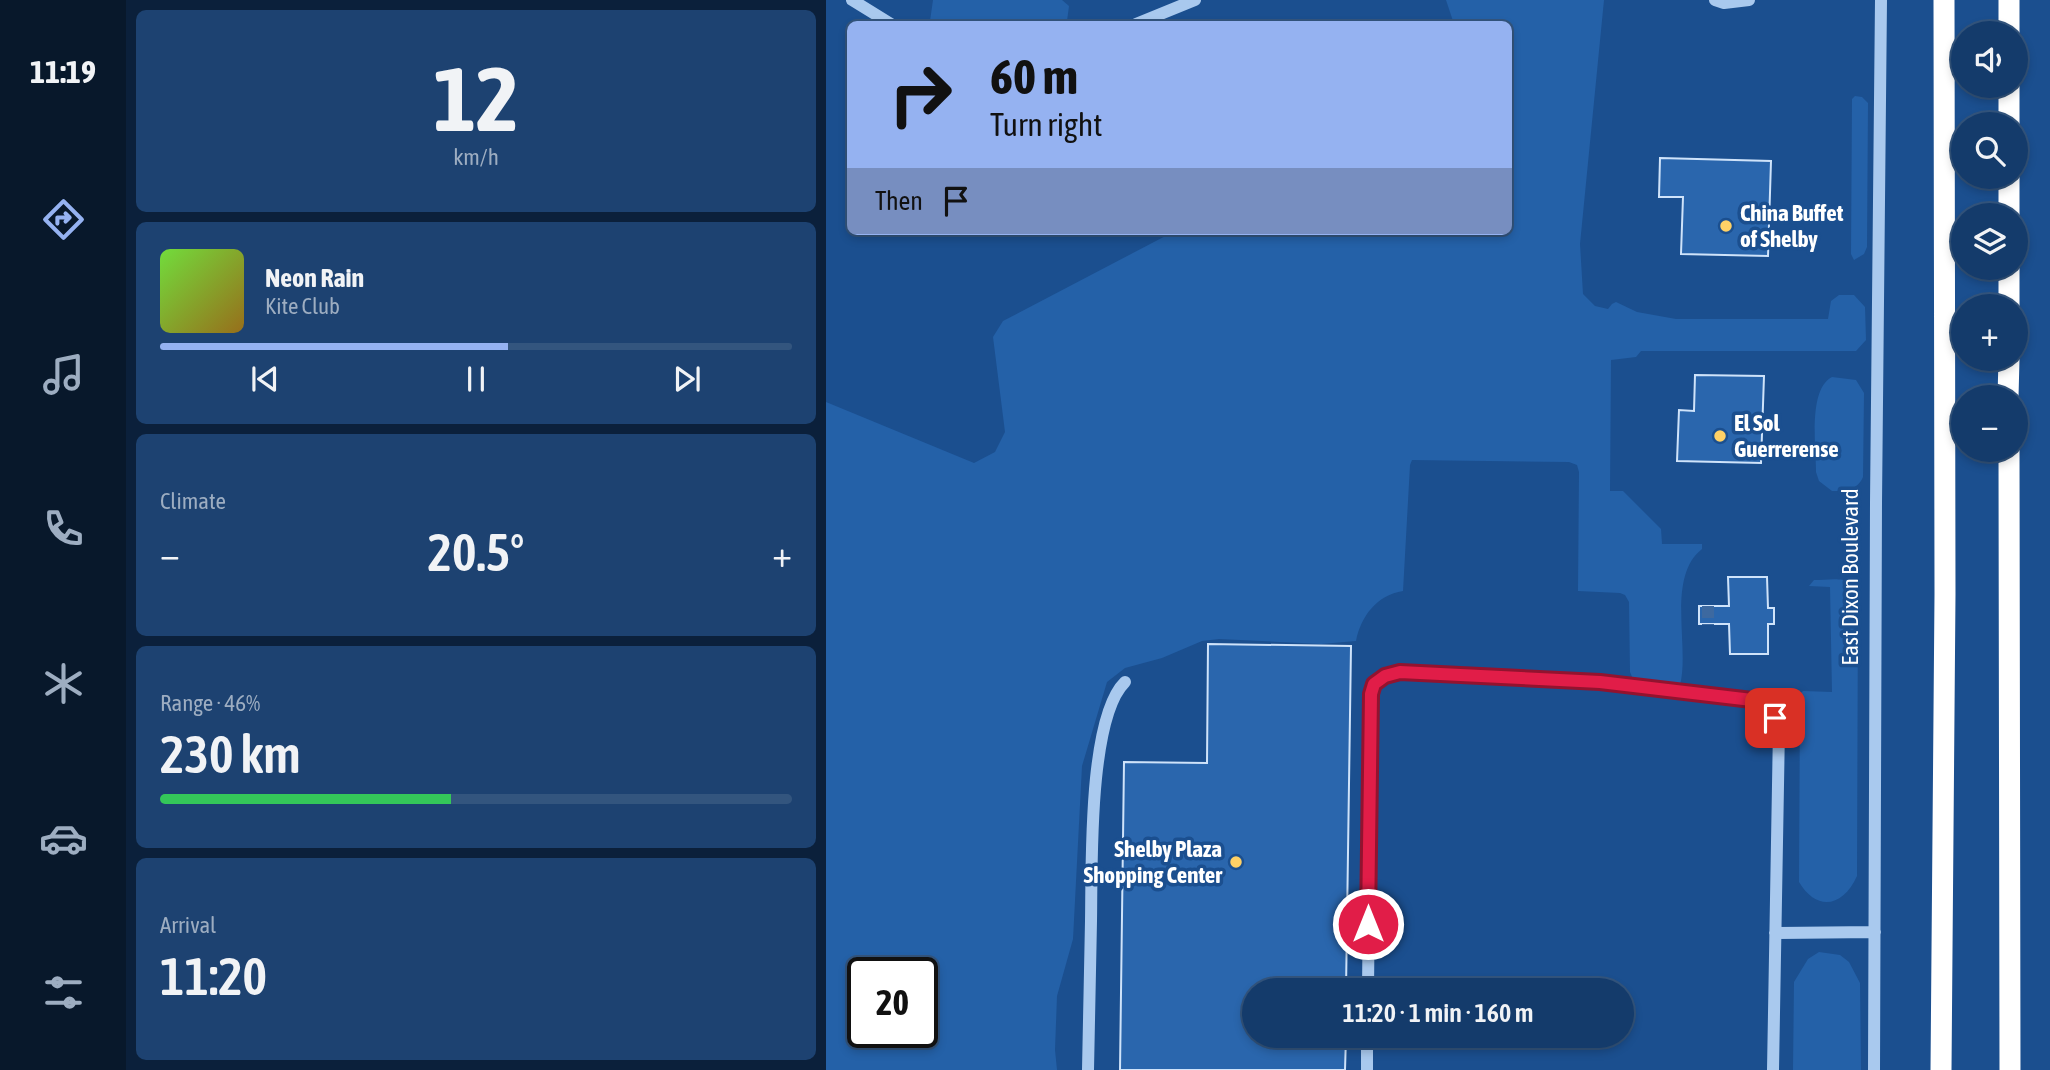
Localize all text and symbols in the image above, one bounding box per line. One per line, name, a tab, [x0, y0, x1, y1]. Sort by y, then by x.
map controls	[1951, 21, 2028, 462]
button: sound	[1951, 21, 2028, 98]
text: 12	[433, 46, 519, 150]
text: 60 m	[990, 48, 1078, 104]
icon: right	[875, 49, 966, 140]
text: 11:19	[30, 53, 96, 90]
text: Turn right	[990, 106, 1103, 143]
button: search	[1951, 112, 2028, 189]
text: km/h	[453, 144, 499, 170]
icon: arrive	[937, 182, 975, 220]
text: Then	[875, 186, 923, 216]
icon: directions	[39, 195, 88, 244]
place label: China Buffet of Shelby	[1740, 200, 1844, 252]
button: layers	[1951, 203, 2028, 280]
marker: China Buffet of Shelby	[1718, 218, 1734, 234]
text: Neon Rain	[265, 263, 364, 293]
text: Kite Club	[265, 293, 340, 319]
button: +	[1951, 294, 2028, 371]
icon: music	[39, 350, 88, 399]
icon: previous	[246, 360, 284, 398]
icon: pause	[457, 360, 495, 398]
icon: next	[668, 360, 706, 398]
button: −	[1951, 385, 2028, 462]
place label: El Sol Guerrerense	[1734, 410, 1839, 462]
marker: El Sol Guerrerense	[1712, 428, 1728, 444]
text: Climate	[160, 488, 226, 514]
street label: East Dixon Boulevard	[1837, 488, 1863, 666]
icon: phone	[39, 504, 88, 553]
text: 20.5°	[428, 522, 524, 582]
text: −	[160, 532, 180, 575]
text: +	[772, 532, 792, 575]
icon: climate	[39, 659, 88, 708]
pin	[1745, 688, 1805, 748]
text: Range · 46%	[160, 690, 260, 716]
icon: arrive	[1756, 699, 1794, 737]
text: 230 km	[160, 724, 301, 784]
icon: car	[39, 814, 88, 863]
place label: Shelby Plaza Shopping Center	[1084, 836, 1223, 888]
marker: Shelby Plaza Shopping Center	[1228, 854, 1244, 870]
position arrow	[1331, 887, 1405, 961]
text: Arrival	[160, 912, 216, 938]
text: 11:20	[160, 946, 267, 1006]
speed limit sign: 20	[847, 957, 938, 1048]
icon: filters	[39, 968, 88, 1017]
text: 11:20 · 1 min · 160 m	[1343, 998, 1533, 1028]

